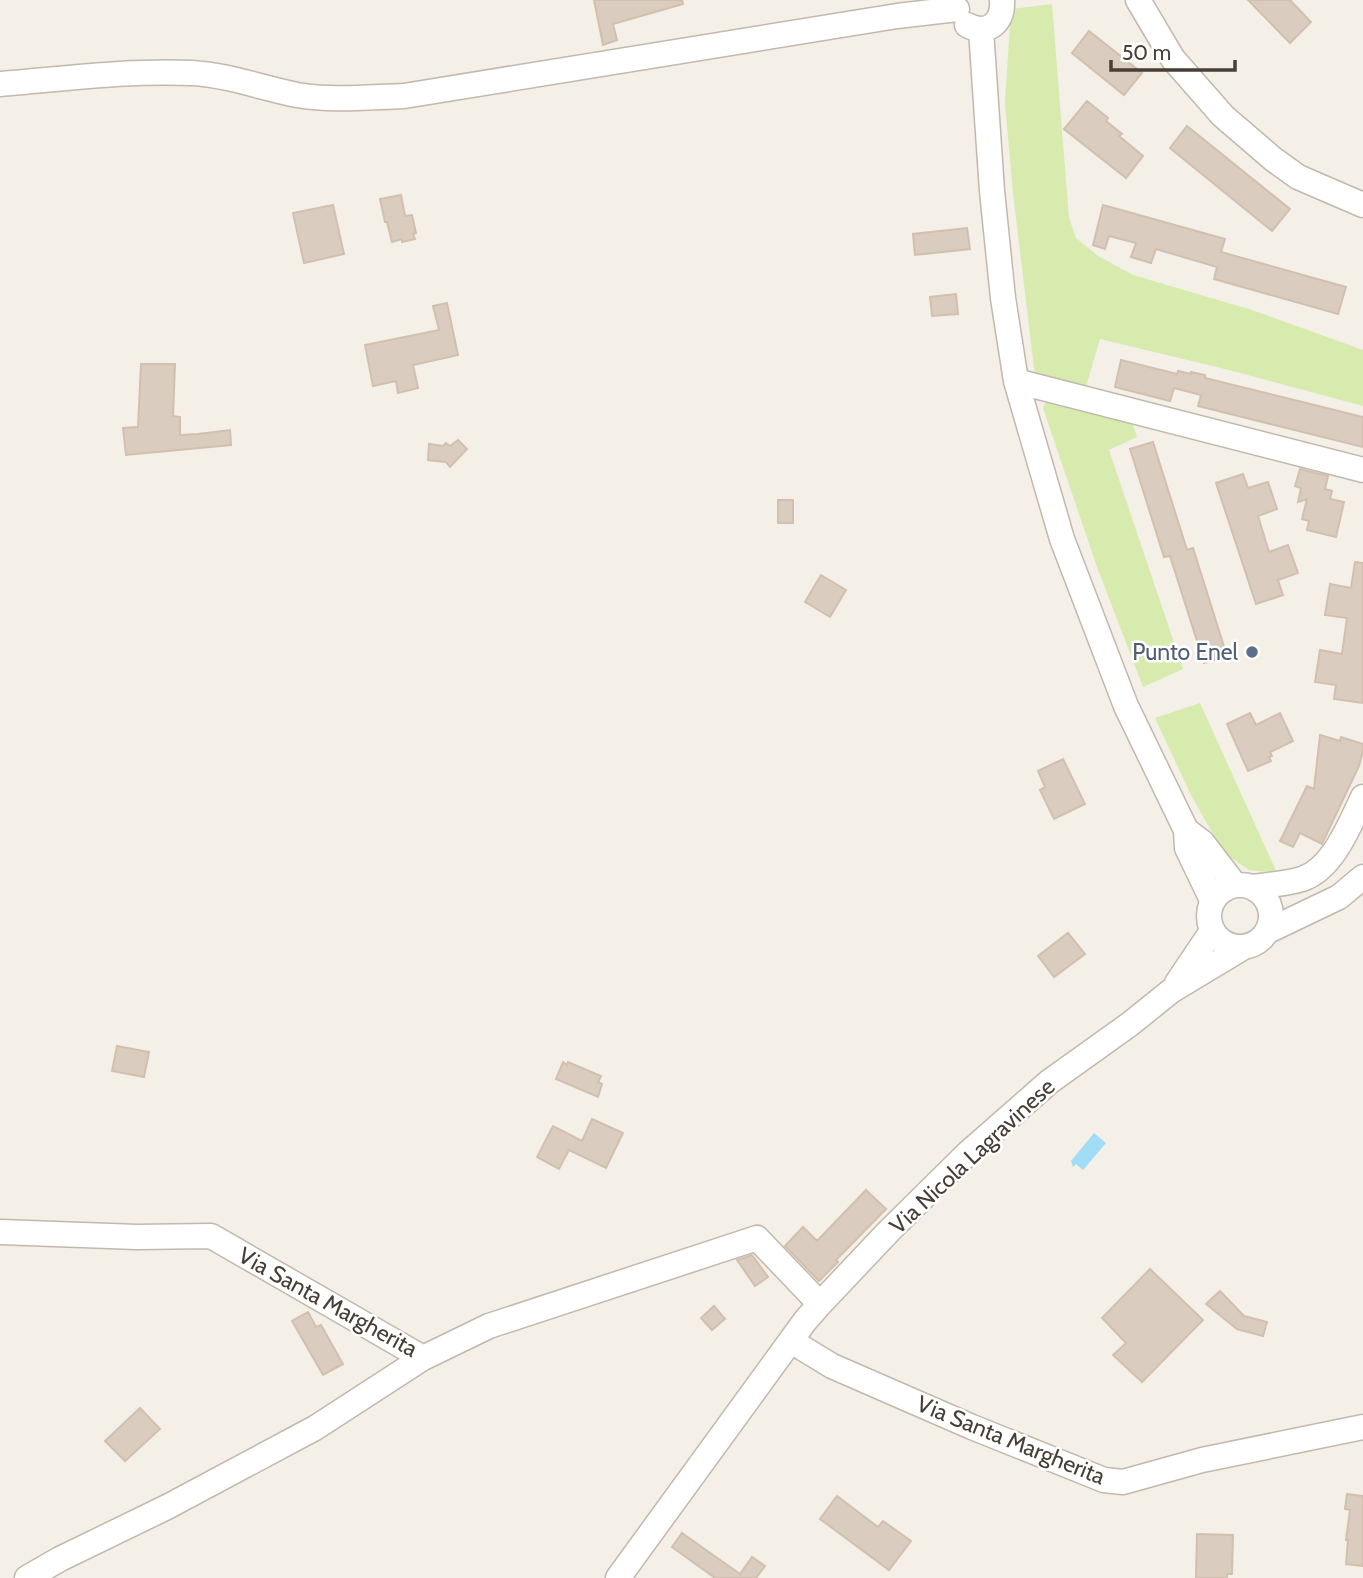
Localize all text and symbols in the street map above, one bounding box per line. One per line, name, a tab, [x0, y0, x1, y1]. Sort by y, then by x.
scale bar	[1111, 28, 1235, 72]
text: 50 m	[1122, 40, 1171, 65]
place label: Punto Enel	[1132, 638, 1239, 666]
marker: Punto Enel	[1244, 644, 1260, 660]
street label: Via Nicola Lagravinese	[884, 1072, 1060, 1240]
street label: Via Santa Margherita	[233, 1241, 423, 1363]
street label: Via Santa Margherita	[913, 1389, 1109, 1491]

